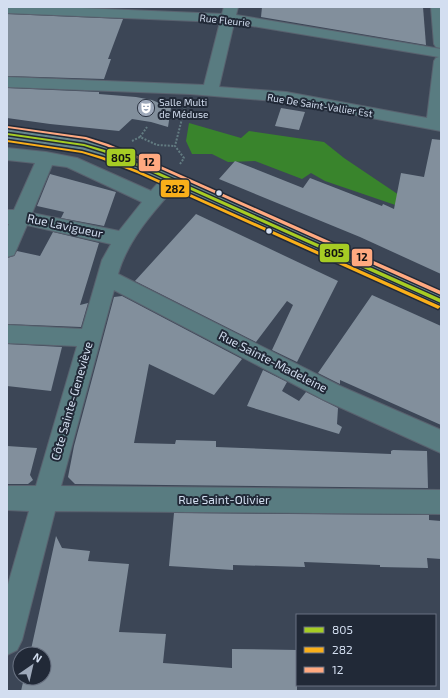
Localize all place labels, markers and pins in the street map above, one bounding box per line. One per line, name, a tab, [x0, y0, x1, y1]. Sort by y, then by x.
place label: Salle Multi de Méduse	[159, 96, 208, 120]
theatre icon: Salle Multi de Méduse	[136, 98, 156, 118]
unlabelled marker	[214, 188, 224, 198]
unlabelled marker	[264, 226, 274, 236]

